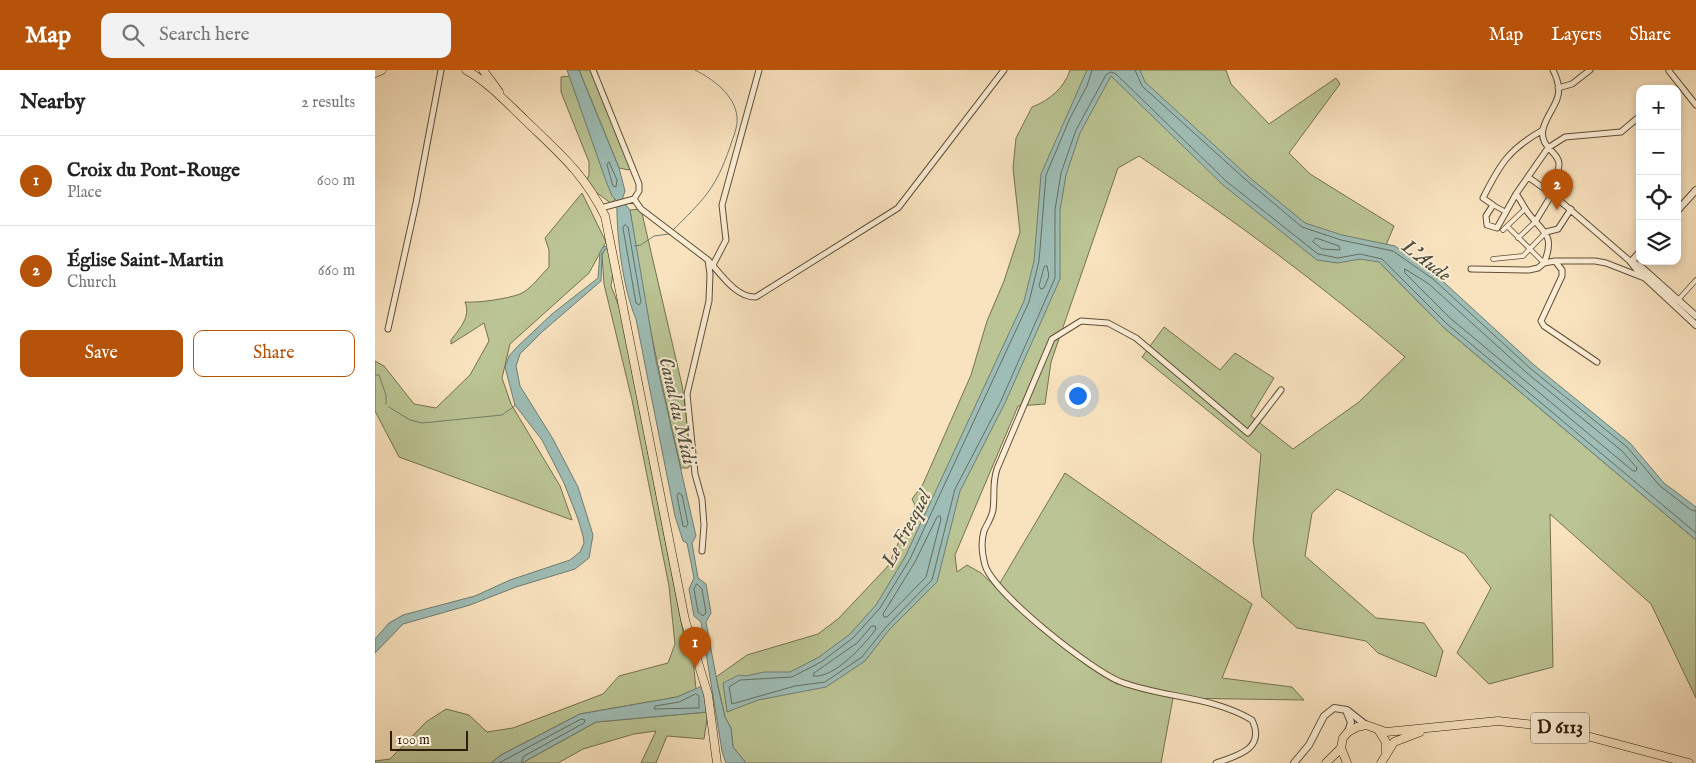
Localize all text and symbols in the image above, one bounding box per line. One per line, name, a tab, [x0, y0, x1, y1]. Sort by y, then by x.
search box	[101, 13, 451, 58]
text: Map	[25, 20, 71, 51]
icon: search	[119, 21, 147, 49]
text: Search here	[159, 23, 250, 47]
text: Map	[1489, 24, 1523, 47]
text: Layers	[1551, 24, 1602, 47]
text: Share	[1630, 24, 1671, 47]
map controls	[1636, 85, 1681, 265]
button: +	[1636, 85, 1681, 130]
text: Nearby	[20, 89, 85, 116]
text: 2 results	[301, 93, 355, 113]
button: −	[1636, 130, 1681, 175]
text: Croix du Pont-Rouge	[67, 159, 240, 183]
pin: 2	[1541, 169, 1573, 210]
text: 1	[33, 171, 39, 191]
text: 600 m	[317, 171, 355, 191]
button: locate	[1636, 175, 1681, 220]
text: Place	[67, 183, 102, 203]
button: layers	[1636, 220, 1681, 265]
water label: L'Aude	[1396, 234, 1456, 288]
text: Église Saint-Martin	[67, 249, 224, 273]
text: 2	[32, 261, 40, 281]
text: 660 m	[318, 261, 355, 281]
text: Church	[67, 273, 116, 293]
button: Save	[20, 330, 183, 377]
button: Share	[193, 330, 355, 377]
water label: Canal du Midi	[652, 355, 702, 469]
your location	[1065, 383, 1091, 409]
water label: Le Fresquel	[876, 484, 939, 572]
pin: 1	[679, 627, 711, 668]
road number: D 6113	[1531, 712, 1589, 744]
scale bar	[390, 728, 467, 751]
text: 100 m	[397, 731, 430, 749]

